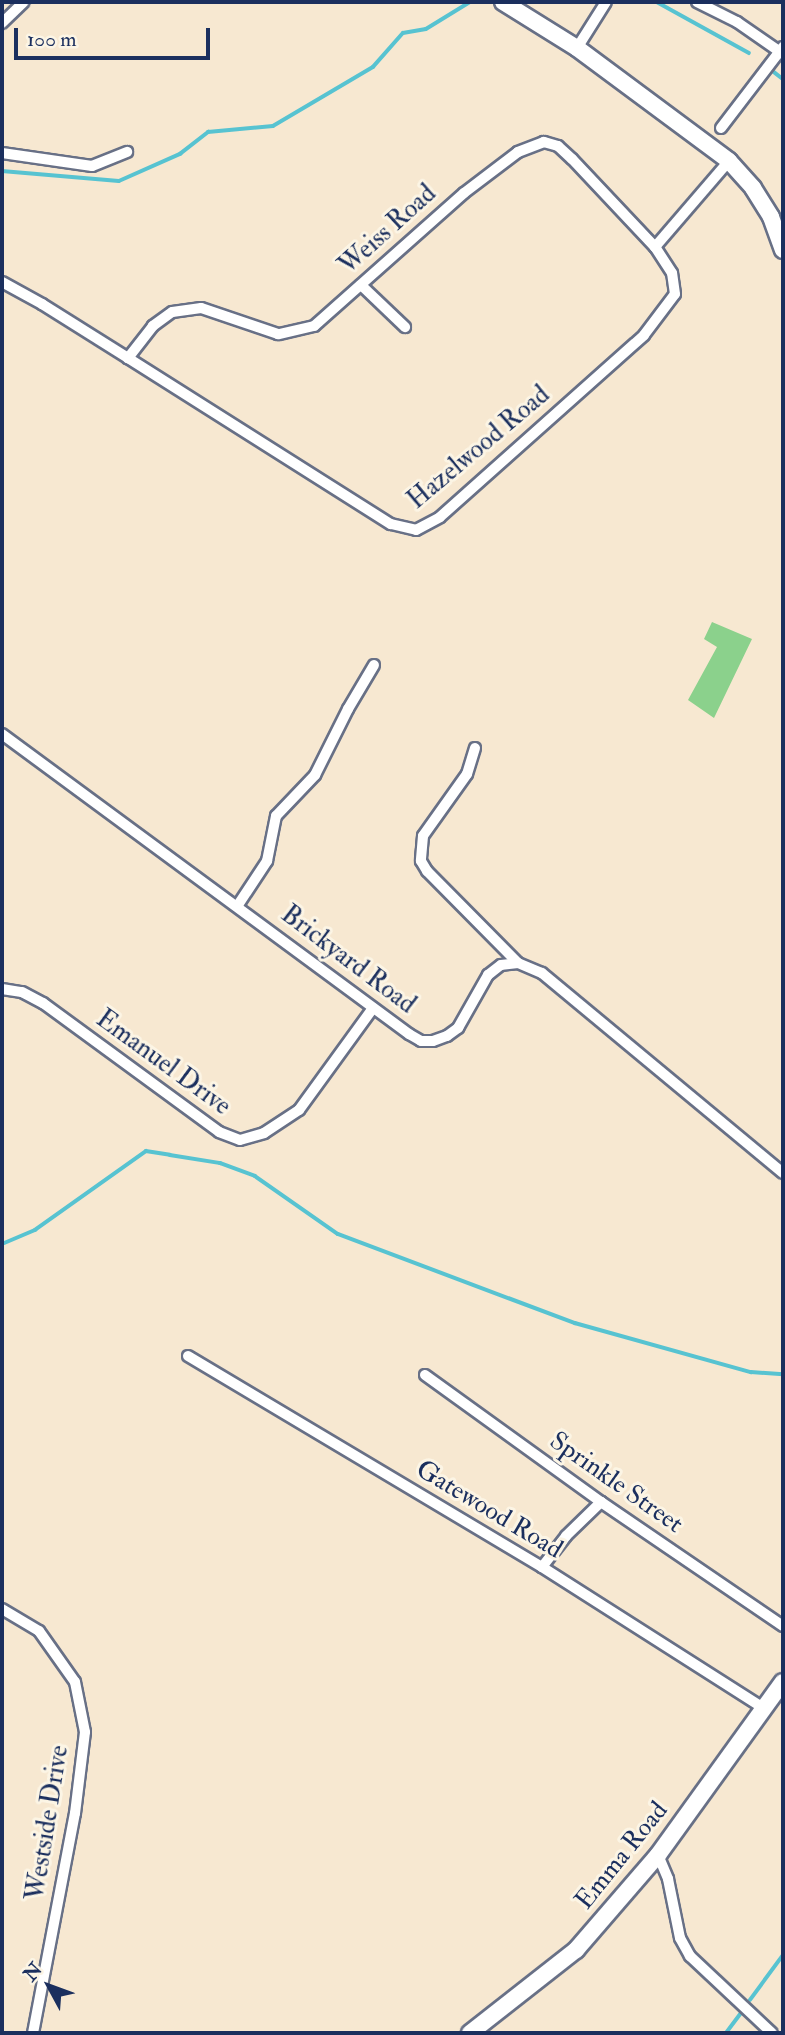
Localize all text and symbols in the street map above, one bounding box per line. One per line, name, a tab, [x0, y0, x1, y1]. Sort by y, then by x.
scale bar	[18, 14, 214, 58]
text: 100 m	[27, 26, 77, 53]
street label: Weiss Road	[333, 178, 443, 282]
street label: Hazelwood Road	[402, 380, 556, 516]
street label: Brickyard Road	[275, 899, 421, 1021]
street label: Emanuel Drive	[90, 1004, 236, 1122]
street label: Sprinkle Street	[543, 1426, 689, 1540]
street label: Gatewood Road	[410, 1454, 568, 1566]
street label: Westside Drive	[20, 1743, 76, 1903]
street label: Emma Road	[569, 1796, 675, 1916]
north arrow	[14, 1951, 84, 2021]
text: N	[19, 1958, 48, 1987]

